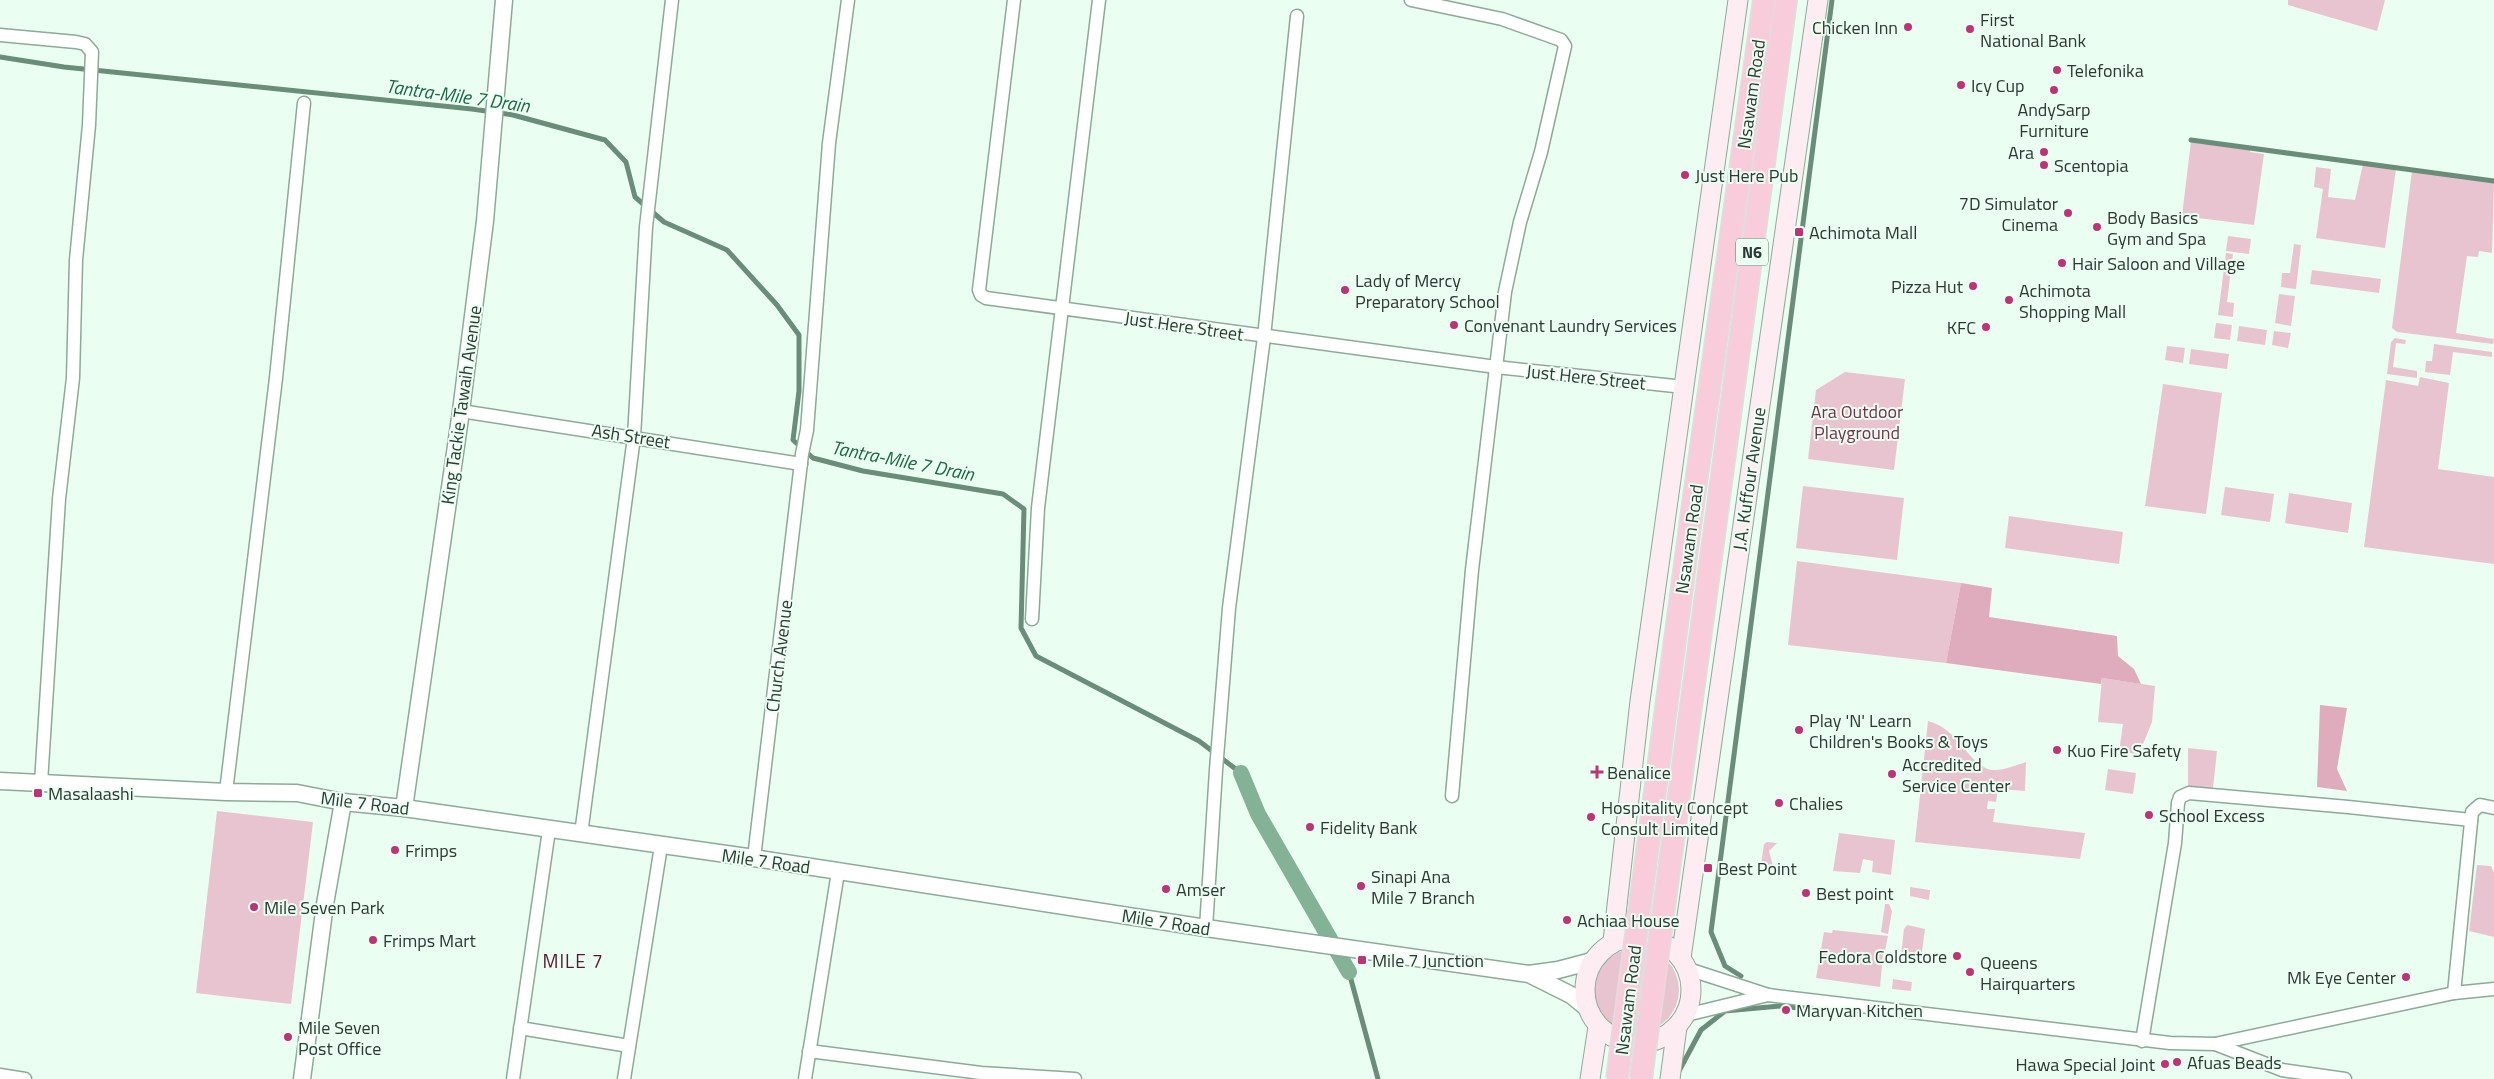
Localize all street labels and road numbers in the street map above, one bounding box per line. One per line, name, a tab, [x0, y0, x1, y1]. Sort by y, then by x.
street label: Nsawam Road	[1730, 38, 1772, 150]
road number: N6	[1736, 238, 1768, 266]
street label: King Tackie Tawaih Avenue	[434, 304, 488, 506]
street label: Just Here Street	[1123, 304, 1246, 348]
street label: Just Here Street	[1525, 357, 1648, 397]
street label: J.A. Kuffour Avenue	[1726, 406, 1772, 552]
street label: Ash Street	[590, 416, 673, 456]
street label: Nsawam Road	[1668, 483, 1710, 595]
street label: Church Avenue	[759, 598, 799, 714]
street label: Mile 7 Road	[319, 784, 411, 822]
street label: Mile 7 Road	[720, 841, 812, 881]
street label: Mile 7 Road	[1120, 902, 1212, 942]
street label: Nsawam Road	[1608, 944, 1648, 1056]

